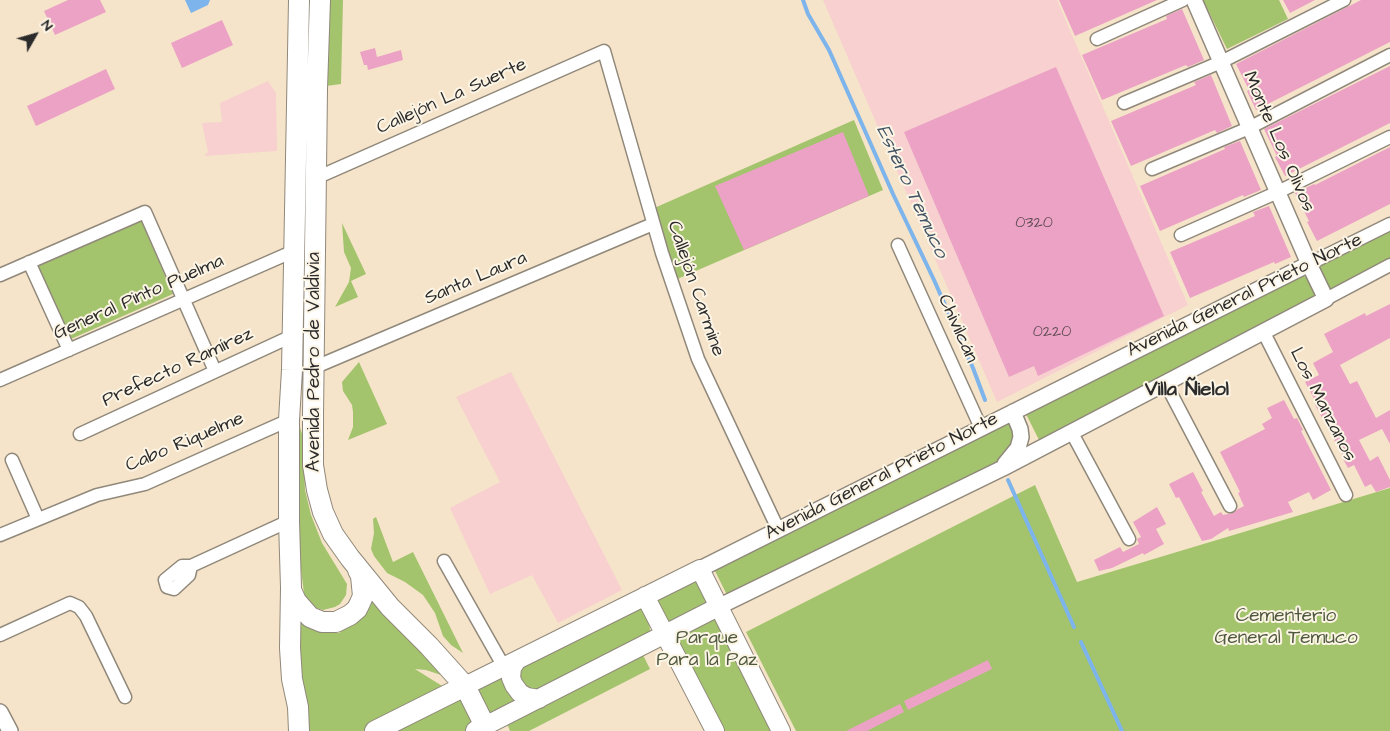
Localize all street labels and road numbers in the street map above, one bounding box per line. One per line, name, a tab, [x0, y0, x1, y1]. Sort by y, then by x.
street label: Callejón La Suerte	[374, 54, 530, 140]
street label: Monte Los Olivos	[1237, 68, 1319, 216]
street label: Callejón Carmine	[661, 218, 729, 360]
street label: Avenida General Prieto Norte	[1124, 229, 1366, 363]
street label: Santa Laura	[421, 247, 531, 311]
street label: General Pinto Puelma	[50, 250, 228, 346]
street label: Avenida Pedro de Valdivia	[304, 252, 326, 472]
street label: Chivilcán	[932, 291, 982, 367]
street label: Prefecto Ramírez	[99, 323, 257, 413]
street label: Los Manzanos	[1284, 344, 1360, 466]
street label: Cabo Riquelme	[122, 408, 248, 478]
street label: Avenida General Prieto Norte	[762, 408, 1002, 546]

